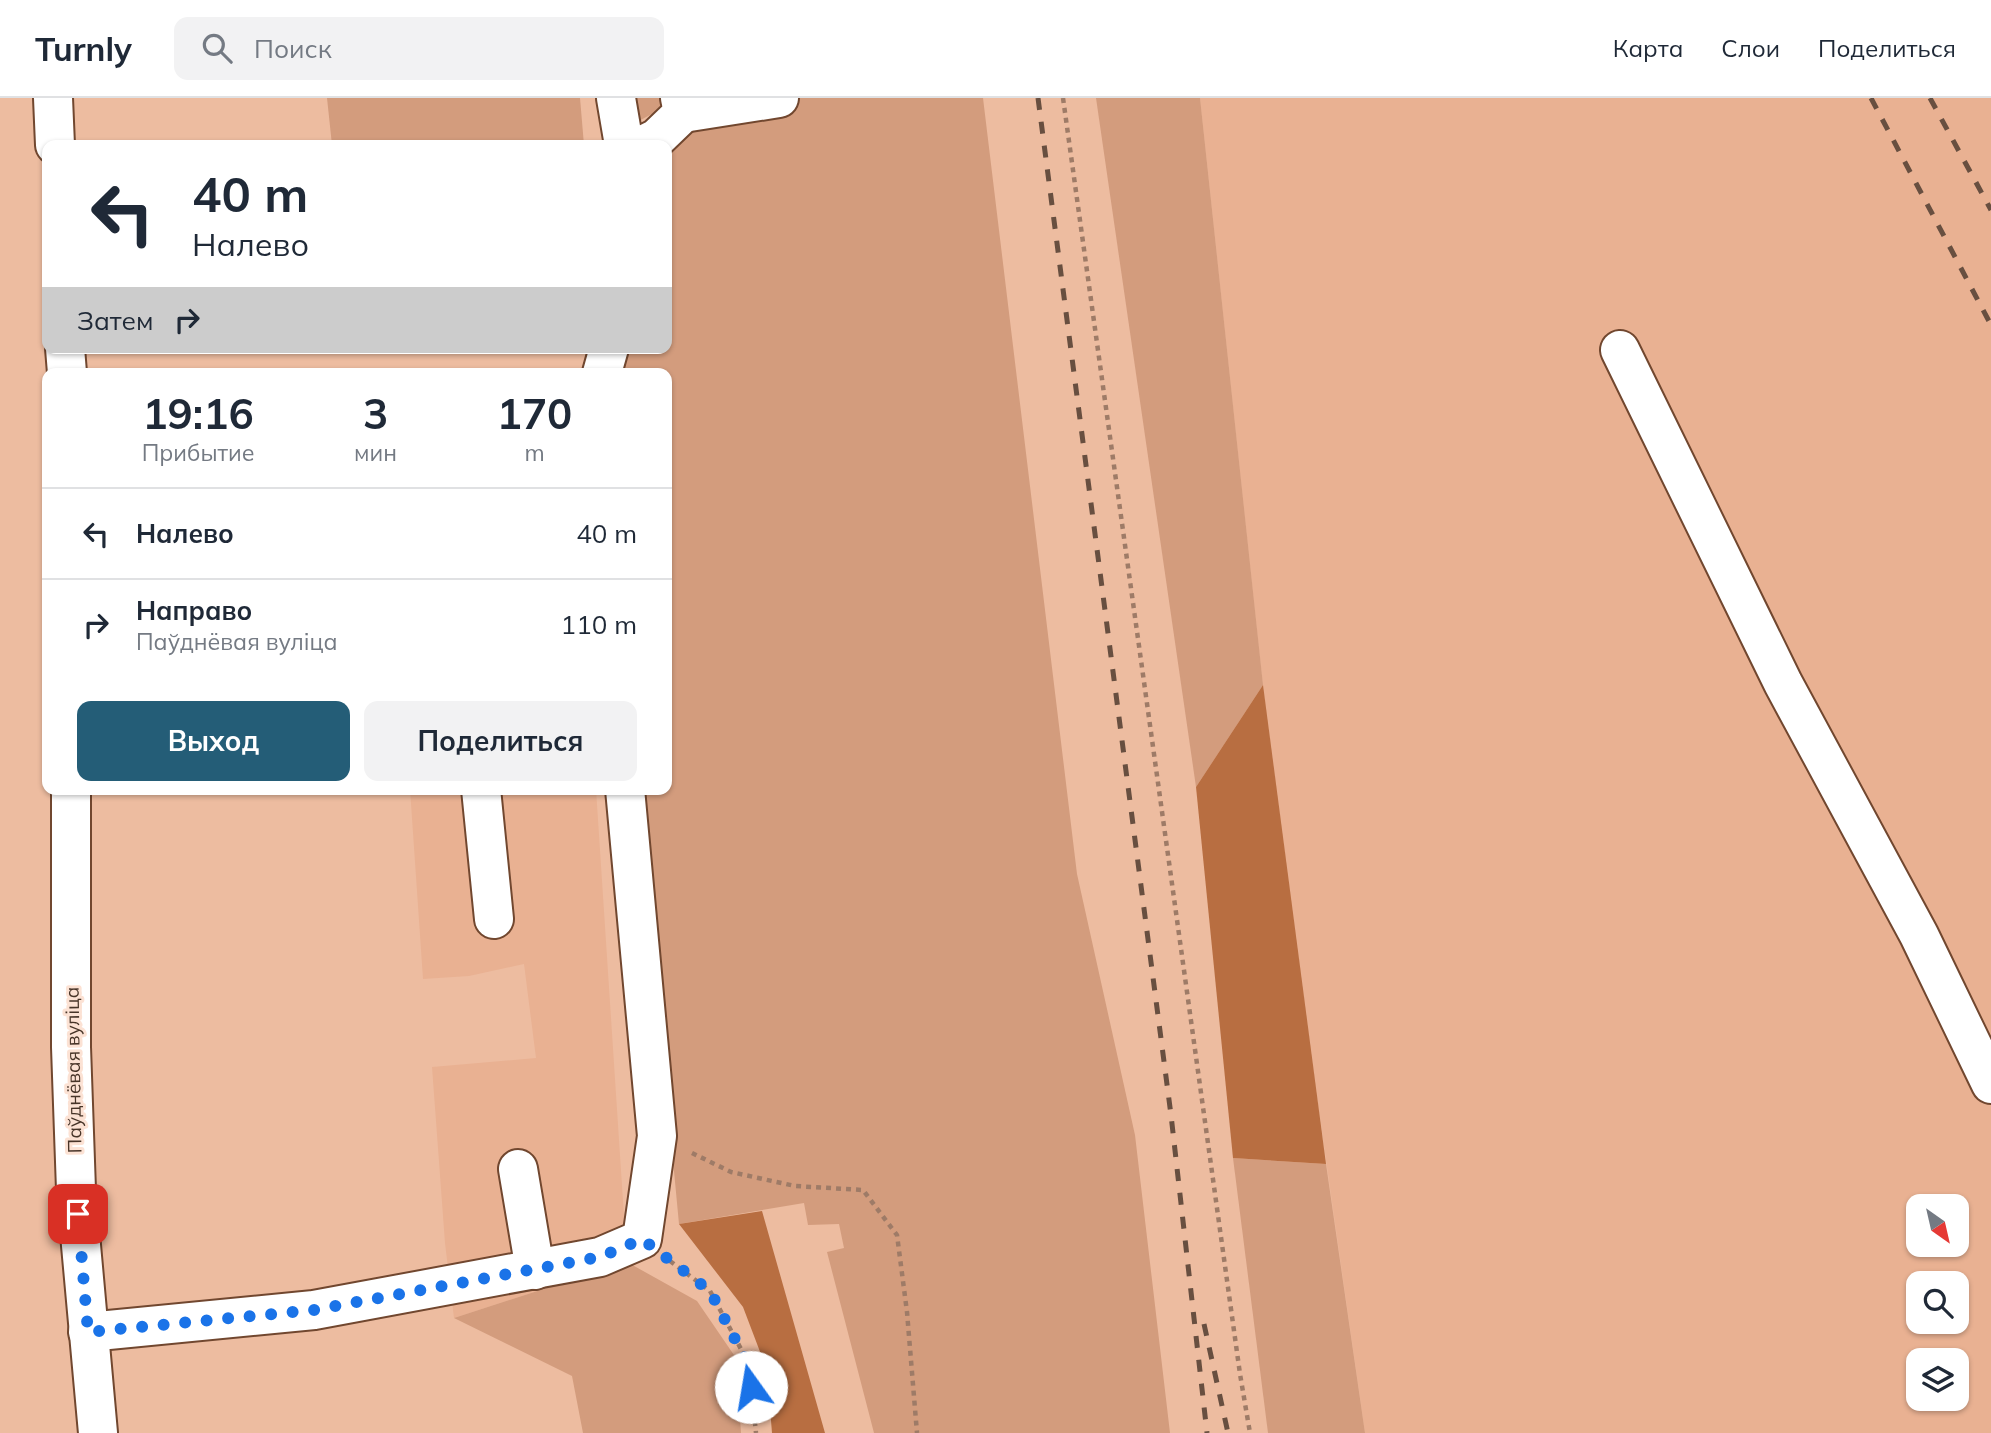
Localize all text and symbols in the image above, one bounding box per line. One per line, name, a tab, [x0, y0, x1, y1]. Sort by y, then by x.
search box	[174, 17, 664, 80]
text: Turnly	[35, 28, 132, 69]
icon: search	[198, 29, 236, 67]
text: Поиск	[254, 32, 332, 65]
text: Карта	[1613, 33, 1683, 63]
text: Слои	[1721, 33, 1780, 63]
text: Поделиться	[1818, 33, 1956, 63]
text: 40 m	[192, 163, 308, 224]
icon: left	[77, 168, 168, 259]
text: Налево	[192, 224, 309, 264]
icon: right	[168, 301, 206, 339]
text: Затем	[77, 304, 154, 337]
text: 19:16	[142, 387, 254, 440]
text: 3	[363, 387, 388, 440]
text: 170	[497, 387, 572, 440]
text: Прибытие	[142, 438, 254, 467]
text: мин	[354, 438, 397, 467]
text: m	[524, 438, 545, 467]
icon: left	[77, 515, 115, 553]
text: Налево	[136, 517, 234, 550]
text: 40 m	[576, 517, 637, 550]
text: Направо	[136, 594, 252, 627]
icon: right	[77, 606, 115, 644]
text: 110 m	[561, 608, 637, 641]
text: Паўднёвая вуліца	[136, 627, 338, 656]
button: Выход	[77, 701, 350, 781]
button: Поделиться	[364, 701, 637, 781]
street label: Паўднёвая вуліца	[60, 987, 86, 1153]
pin	[48, 1184, 108, 1244]
north arrow	[1906, 1194, 1969, 1256]
map controls	[1906, 1194, 1969, 1411]
icon: arrive	[59, 1195, 97, 1233]
button: search	[1906, 1271, 1969, 1334]
button: layers	[1906, 1348, 1969, 1411]
position arrow	[714, 1350, 788, 1424]

